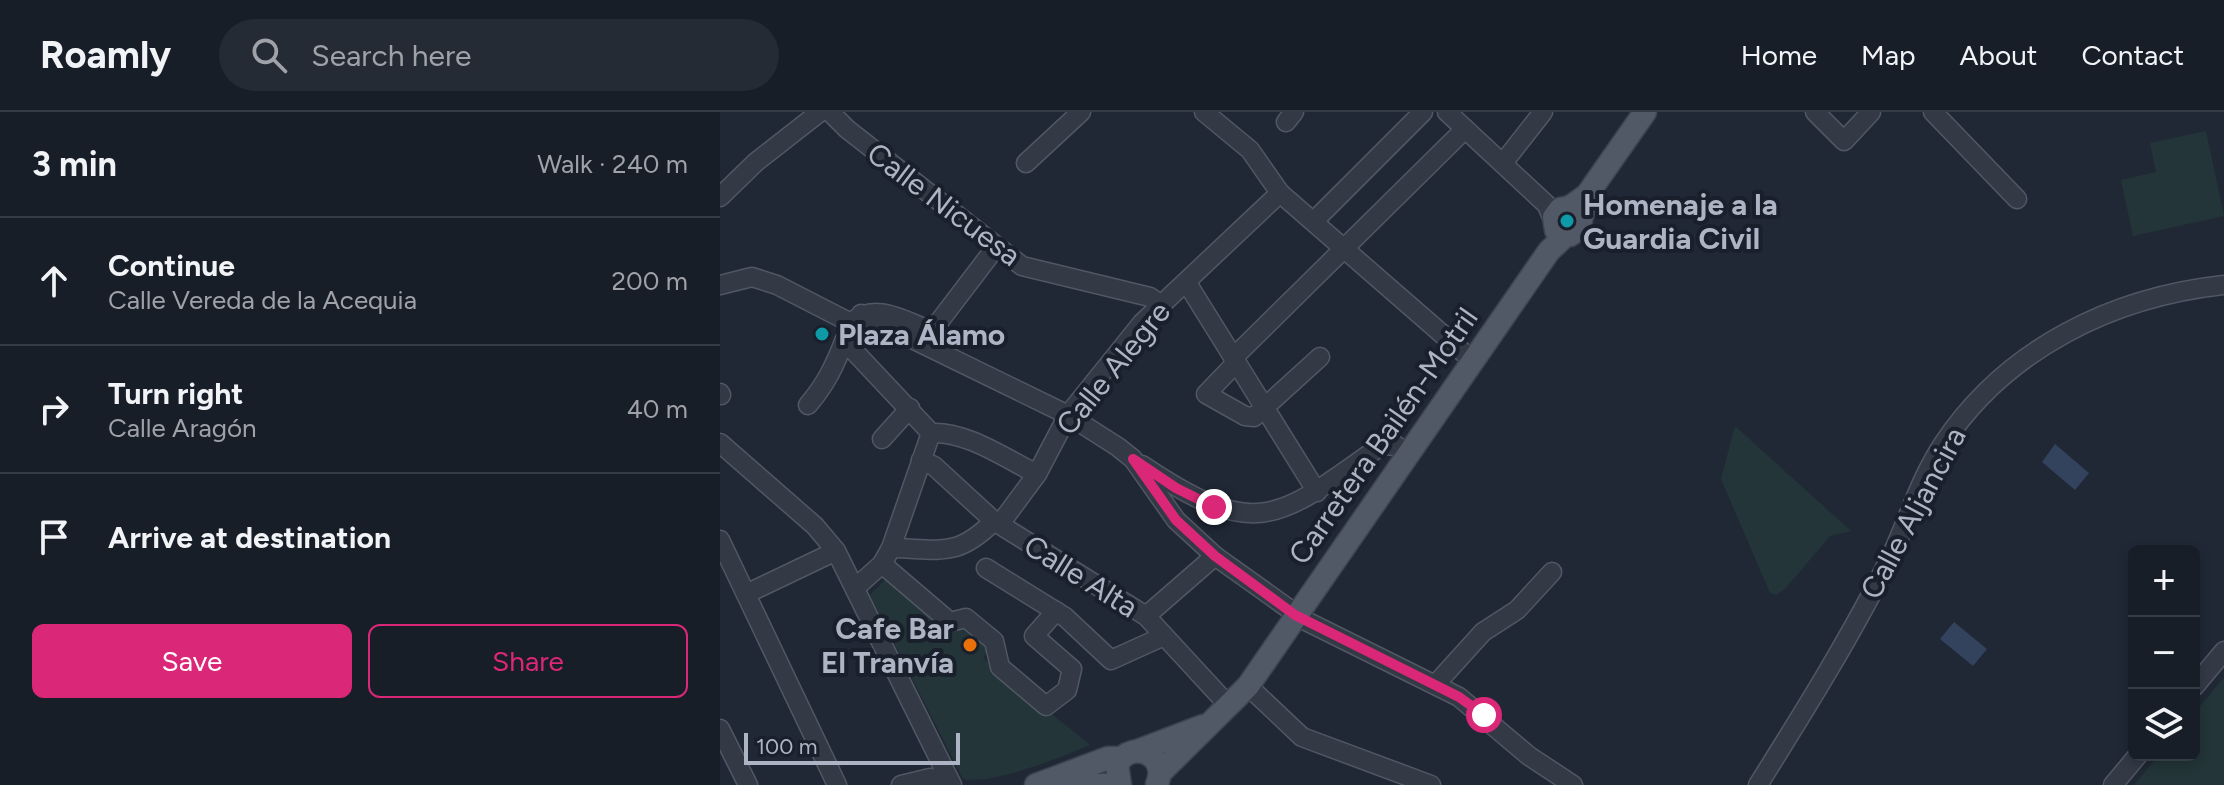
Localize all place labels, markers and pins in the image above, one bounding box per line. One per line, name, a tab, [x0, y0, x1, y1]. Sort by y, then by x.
place label: Homenaje a la Guardia Civil	[1583, 186, 1778, 257]
marker: Homenaje a la Guardia Civil	[1558, 212, 1576, 230]
place label: Plaza Álamo	[838, 316, 1005, 353]
marker: Plaza Álamo	[813, 325, 831, 343]
place label: Cafe Bar El Tranvía	[821, 610, 954, 681]
marker: Cafe Bar El Tranvía	[961, 636, 979, 654]

